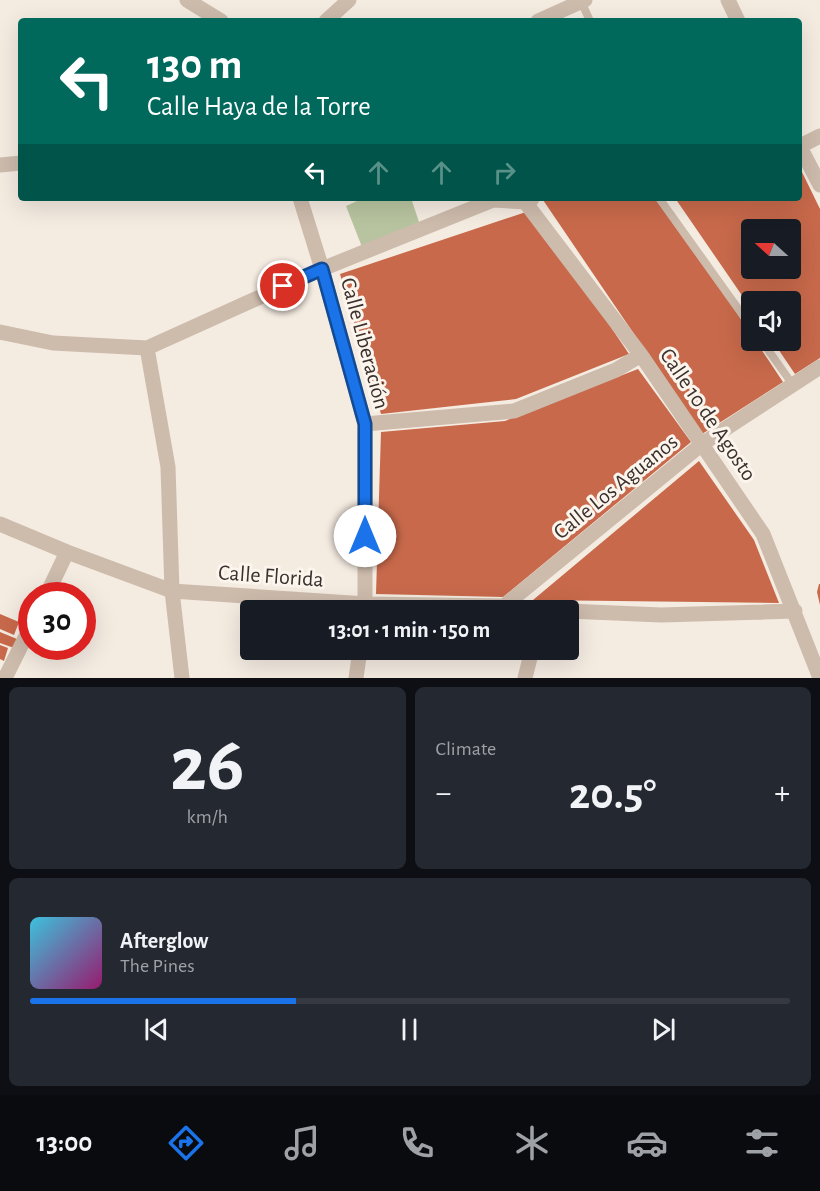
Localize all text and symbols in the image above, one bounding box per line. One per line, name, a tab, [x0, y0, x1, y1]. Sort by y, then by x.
icon: left	[48, 42, 126, 120]
text: 130 m	[147, 44, 242, 86]
text: Calle Haya de la Torre	[147, 93, 371, 120]
icon: left	[299, 156, 332, 189]
icon: ahead	[362, 156, 395, 189]
icon: ahead	[425, 156, 458, 189]
icon: right	[488, 156, 521, 189]
north arrow	[741, 219, 801, 279]
map controls	[741, 219, 801, 351]
pin	[257, 260, 308, 311]
icon: arrive	[266, 269, 299, 302]
street label: Calle Liberación	[337, 275, 393, 411]
button: sound	[741, 291, 801, 351]
street label: Calle 10 de Agosto	[656, 345, 760, 485]
street label: Calle Los Aguanos	[549, 430, 682, 543]
position arrow	[333, 504, 397, 568]
street label: Calle Florida	[217, 561, 324, 591]
speed limit sign: 30	[18, 582, 96, 660]
text: 13:01 · 1 min · 150 m	[329, 619, 490, 641]
text: 26	[170, 727, 244, 805]
text: Climate	[436, 739, 496, 759]
text: 20.5°	[569, 772, 657, 817]
text: −	[436, 777, 451, 810]
text: +	[774, 777, 790, 810]
text: km/h	[187, 807, 228, 827]
text: Afterglow	[120, 930, 208, 952]
text: The Pines	[120, 956, 195, 976]
icon: previous	[140, 1013, 173, 1046]
icon: pause	[393, 1013, 426, 1046]
icon: next	[647, 1013, 680, 1046]
icon: directions	[165, 1122, 207, 1164]
icon: music	[281, 1122, 323, 1164]
icon: phone	[396, 1122, 438, 1164]
icon: climate	[511, 1122, 553, 1164]
icon: car	[626, 1122, 668, 1164]
icon: filters	[741, 1122, 783, 1164]
text: 13:00	[37, 1129, 92, 1156]

